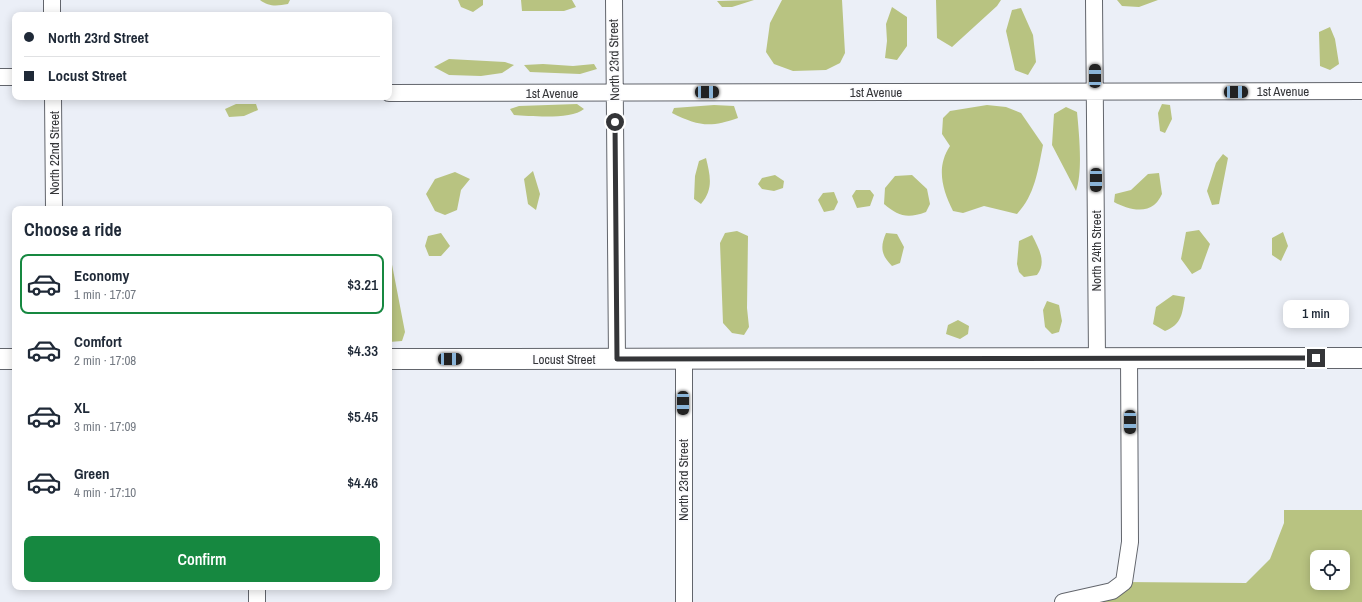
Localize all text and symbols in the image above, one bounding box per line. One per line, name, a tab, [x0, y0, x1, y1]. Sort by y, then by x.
street label: North 23rd Street	[605, 19, 623, 101]
text: North 23rd Street	[48, 27, 148, 48]
car	[1089, 64, 1101, 88]
text: Locust Street	[48, 65, 127, 86]
street label: 1st Avenue	[1257, 83, 1309, 100]
street label: 1st Avenue	[850, 84, 902, 101]
street label: 1st Avenue	[526, 85, 578, 102]
car	[695, 86, 719, 98]
car	[1224, 86, 1248, 98]
street label: North 22nd Street	[46, 111, 63, 195]
route start	[606, 113, 624, 131]
car	[1090, 168, 1102, 192]
street label: North 24th Street	[1088, 210, 1105, 292]
text: Choose a ride	[24, 217, 122, 242]
text: Economy	[74, 265, 129, 286]
icon: car	[26, 266, 62, 302]
text: $3.21	[347, 274, 378, 295]
text: 1 min · 17:07	[74, 286, 136, 303]
callout: 1 min	[1283, 300, 1349, 328]
text: 1 min	[1302, 305, 1330, 322]
text: Comfort	[74, 331, 122, 352]
icon: car	[26, 332, 62, 368]
text: $4.33	[347, 340, 378, 361]
route end	[1307, 349, 1325, 367]
street label: Locust Street	[533, 351, 595, 368]
text: 2 min · 17:08	[74, 352, 136, 369]
car	[438, 353, 462, 365]
car	[677, 391, 689, 415]
text: XL	[74, 397, 90, 418]
icon: car	[26, 398, 62, 434]
text: $5.45	[347, 406, 378, 427]
car	[1124, 410, 1136, 434]
text: 3 min · 17:09	[74, 418, 136, 435]
street label: North 23rd Street	[675, 439, 692, 521]
text: Green	[74, 463, 110, 484]
icon: car	[26, 464, 62, 500]
text: $4.46	[347, 472, 378, 493]
text: 4 min · 17:10	[74, 484, 136, 501]
button: Confirm	[24, 536, 380, 582]
map controls	[1310, 550, 1350, 590]
button: locate	[1310, 550, 1350, 590]

